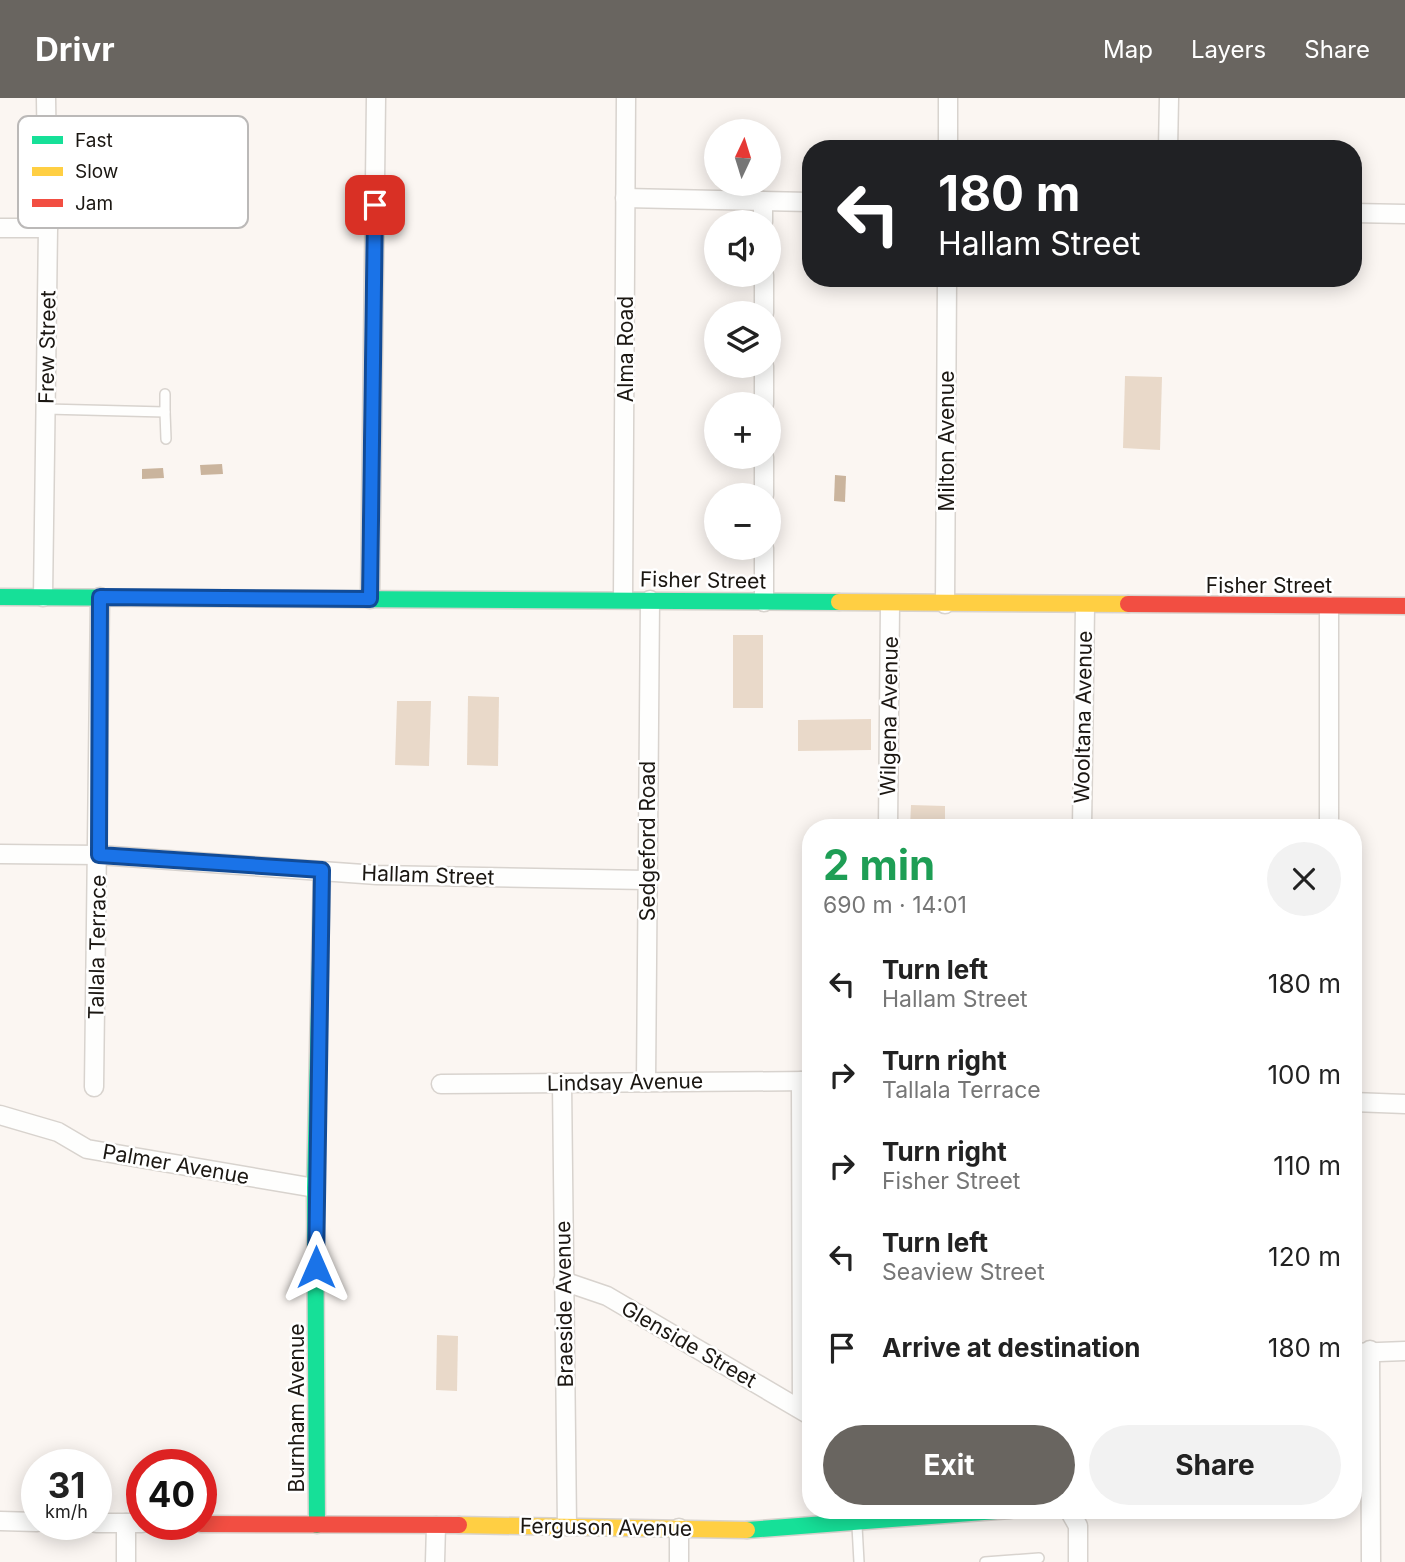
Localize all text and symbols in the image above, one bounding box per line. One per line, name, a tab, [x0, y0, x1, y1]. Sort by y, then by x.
text: Drivr	[35, 29, 115, 69]
text: Map	[1103, 35, 1153, 64]
text: Layers	[1191, 35, 1266, 64]
text: Share	[1304, 35, 1370, 64]
legend	[18, 116, 248, 228]
north arrow	[704, 119, 780, 196]
map controls	[704, 119, 781, 560]
text: Fast	[75, 129, 113, 152]
text: Slow	[75, 160, 118, 183]
text: 180 m	[938, 164, 1080, 223]
icon: left	[823, 168, 914, 259]
pin	[345, 175, 405, 235]
icon: arrive	[356, 186, 394, 224]
text: Jam	[75, 192, 113, 215]
button: sound	[704, 210, 781, 287]
text: Hallam Street	[938, 224, 1141, 263]
street label: Frew Street	[34, 290, 60, 404]
street label: Alma Road	[613, 296, 638, 402]
button: layers	[704, 301, 781, 378]
street label: Milton Avenue	[934, 371, 959, 511]
button: +	[704, 392, 781, 469]
button: −	[704, 483, 781, 560]
street label: Fisher Street	[640, 566, 766, 594]
street label: Fisher Street	[1206, 573, 1332, 598]
street label: Wooltana Avenue	[1069, 630, 1097, 804]
street label: Wilgena Avenue	[875, 636, 903, 796]
street label: Sedgeford Road	[635, 761, 660, 921]
text: 2 min	[823, 839, 935, 890]
button: close	[1267, 842, 1341, 916]
street label: Hallam Street	[361, 860, 495, 890]
street label: Tallala Terrace	[83, 874, 111, 1020]
text: 690 m · 14:01	[823, 891, 967, 919]
text: Turn left	[882, 954, 988, 985]
icon: left	[823, 965, 861, 1003]
text: 180 m	[1268, 968, 1341, 999]
text: Hallam Street	[882, 985, 1028, 1013]
text: Turn right	[882, 1045, 1007, 1076]
icon: right	[823, 1056, 861, 1094]
text: 100 m	[1268, 1059, 1341, 1090]
street label: Lindsay Avenue	[547, 1068, 703, 1096]
text: Tallala Terrace	[882, 1076, 1041, 1104]
text: Turn right	[882, 1136, 1007, 1167]
street label: Palmer Avenue	[101, 1139, 251, 1189]
icon: right	[823, 1147, 861, 1185]
text: 110 m	[1273, 1150, 1341, 1181]
text: Fisher Street	[882, 1167, 1020, 1195]
street label: Braeside Avenue	[550, 1220, 578, 1388]
text: Turn left	[882, 1227, 988, 1258]
position arrow	[279, 1230, 353, 1304]
icon: left	[823, 1238, 861, 1276]
text: 120 m	[1268, 1241, 1341, 1272]
text: Seaview Street	[882, 1258, 1045, 1286]
street label: Glenside Street	[617, 1295, 761, 1393]
street label: Burnham Avenue	[284, 1323, 309, 1493]
icon: arrive	[823, 1329, 861, 1367]
text: Arrive at destination	[882, 1332, 1141, 1363]
text: 180 m	[1268, 1332, 1341, 1363]
button: Exit	[823, 1425, 1075, 1505]
button: Share	[1089, 1425, 1341, 1505]
speed limit sign: 40	[126, 1449, 217, 1540]
text: 31	[48, 1464, 85, 1506]
text: km/h	[45, 1501, 88, 1522]
street label: Ferguson Avenue	[520, 1513, 692, 1541]

